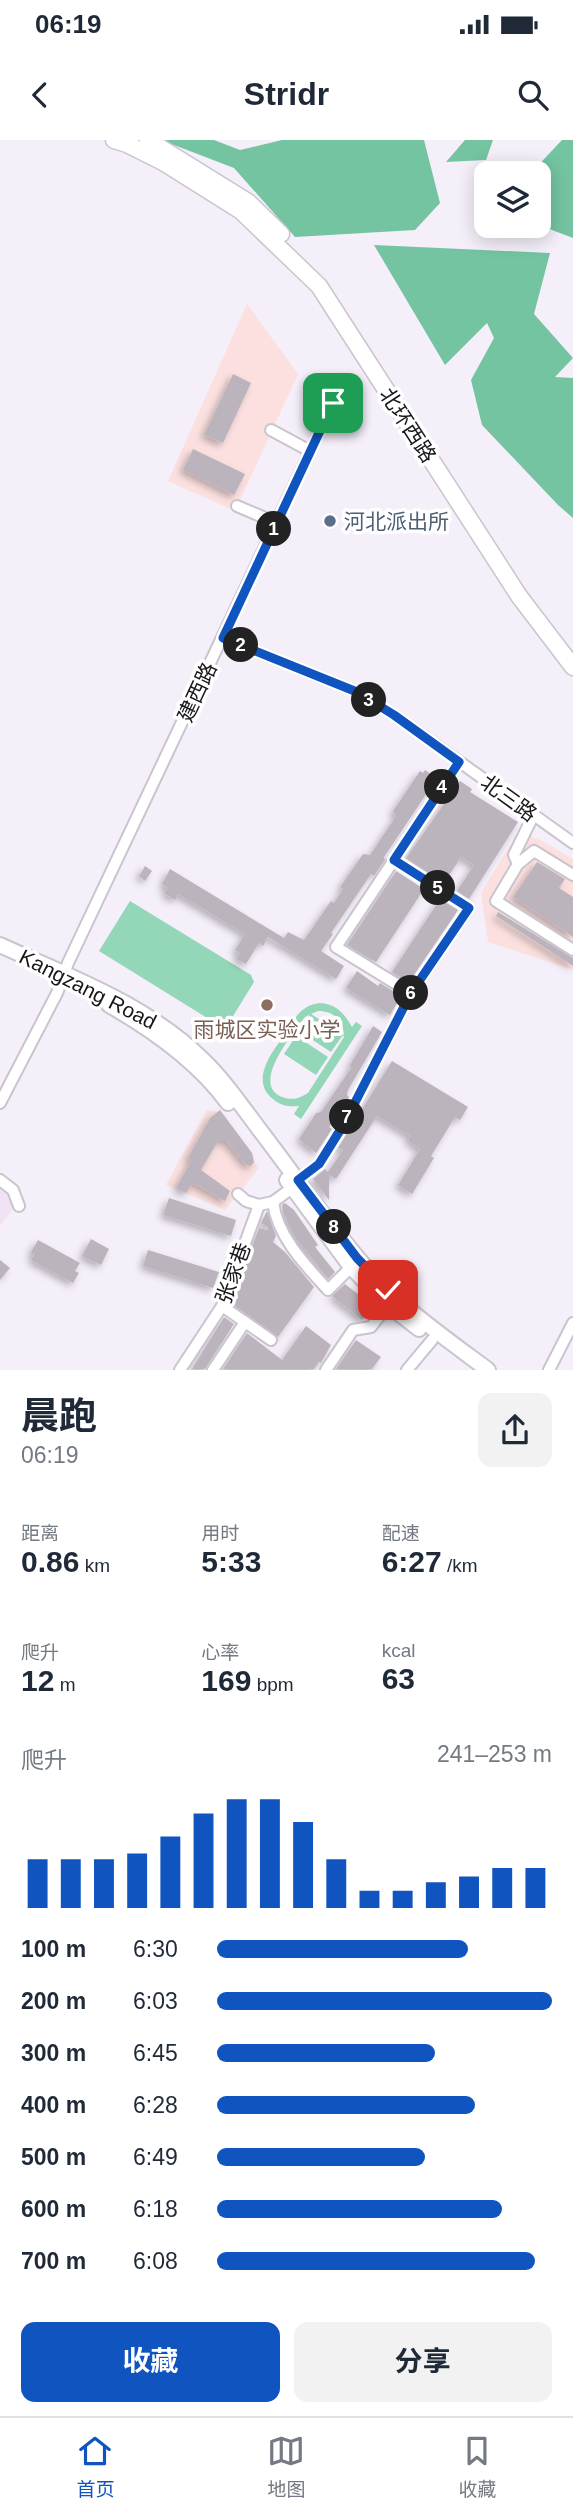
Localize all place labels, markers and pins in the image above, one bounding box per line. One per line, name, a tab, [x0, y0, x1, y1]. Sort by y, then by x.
pin	[303, 373, 363, 433]
place label: 河北派出所	[344, 510, 449, 533]
pin: 1	[256, 512, 292, 546]
marker: 河北派出所	[322, 513, 338, 529]
pin: 2	[224, 628, 258, 662]
pin: 3	[352, 682, 386, 718]
pin: 4	[424, 770, 460, 804]
pin: 5	[420, 870, 456, 906]
pin: 6	[394, 976, 428, 1010]
marker: 雨城区实验小学	[259, 997, 275, 1013]
place label: 雨城区实验小学	[194, 1018, 341, 1041]
pin: 7	[330, 1100, 364, 1135]
pin: 8	[316, 1210, 352, 1244]
pin	[358, 1260, 418, 1320]

